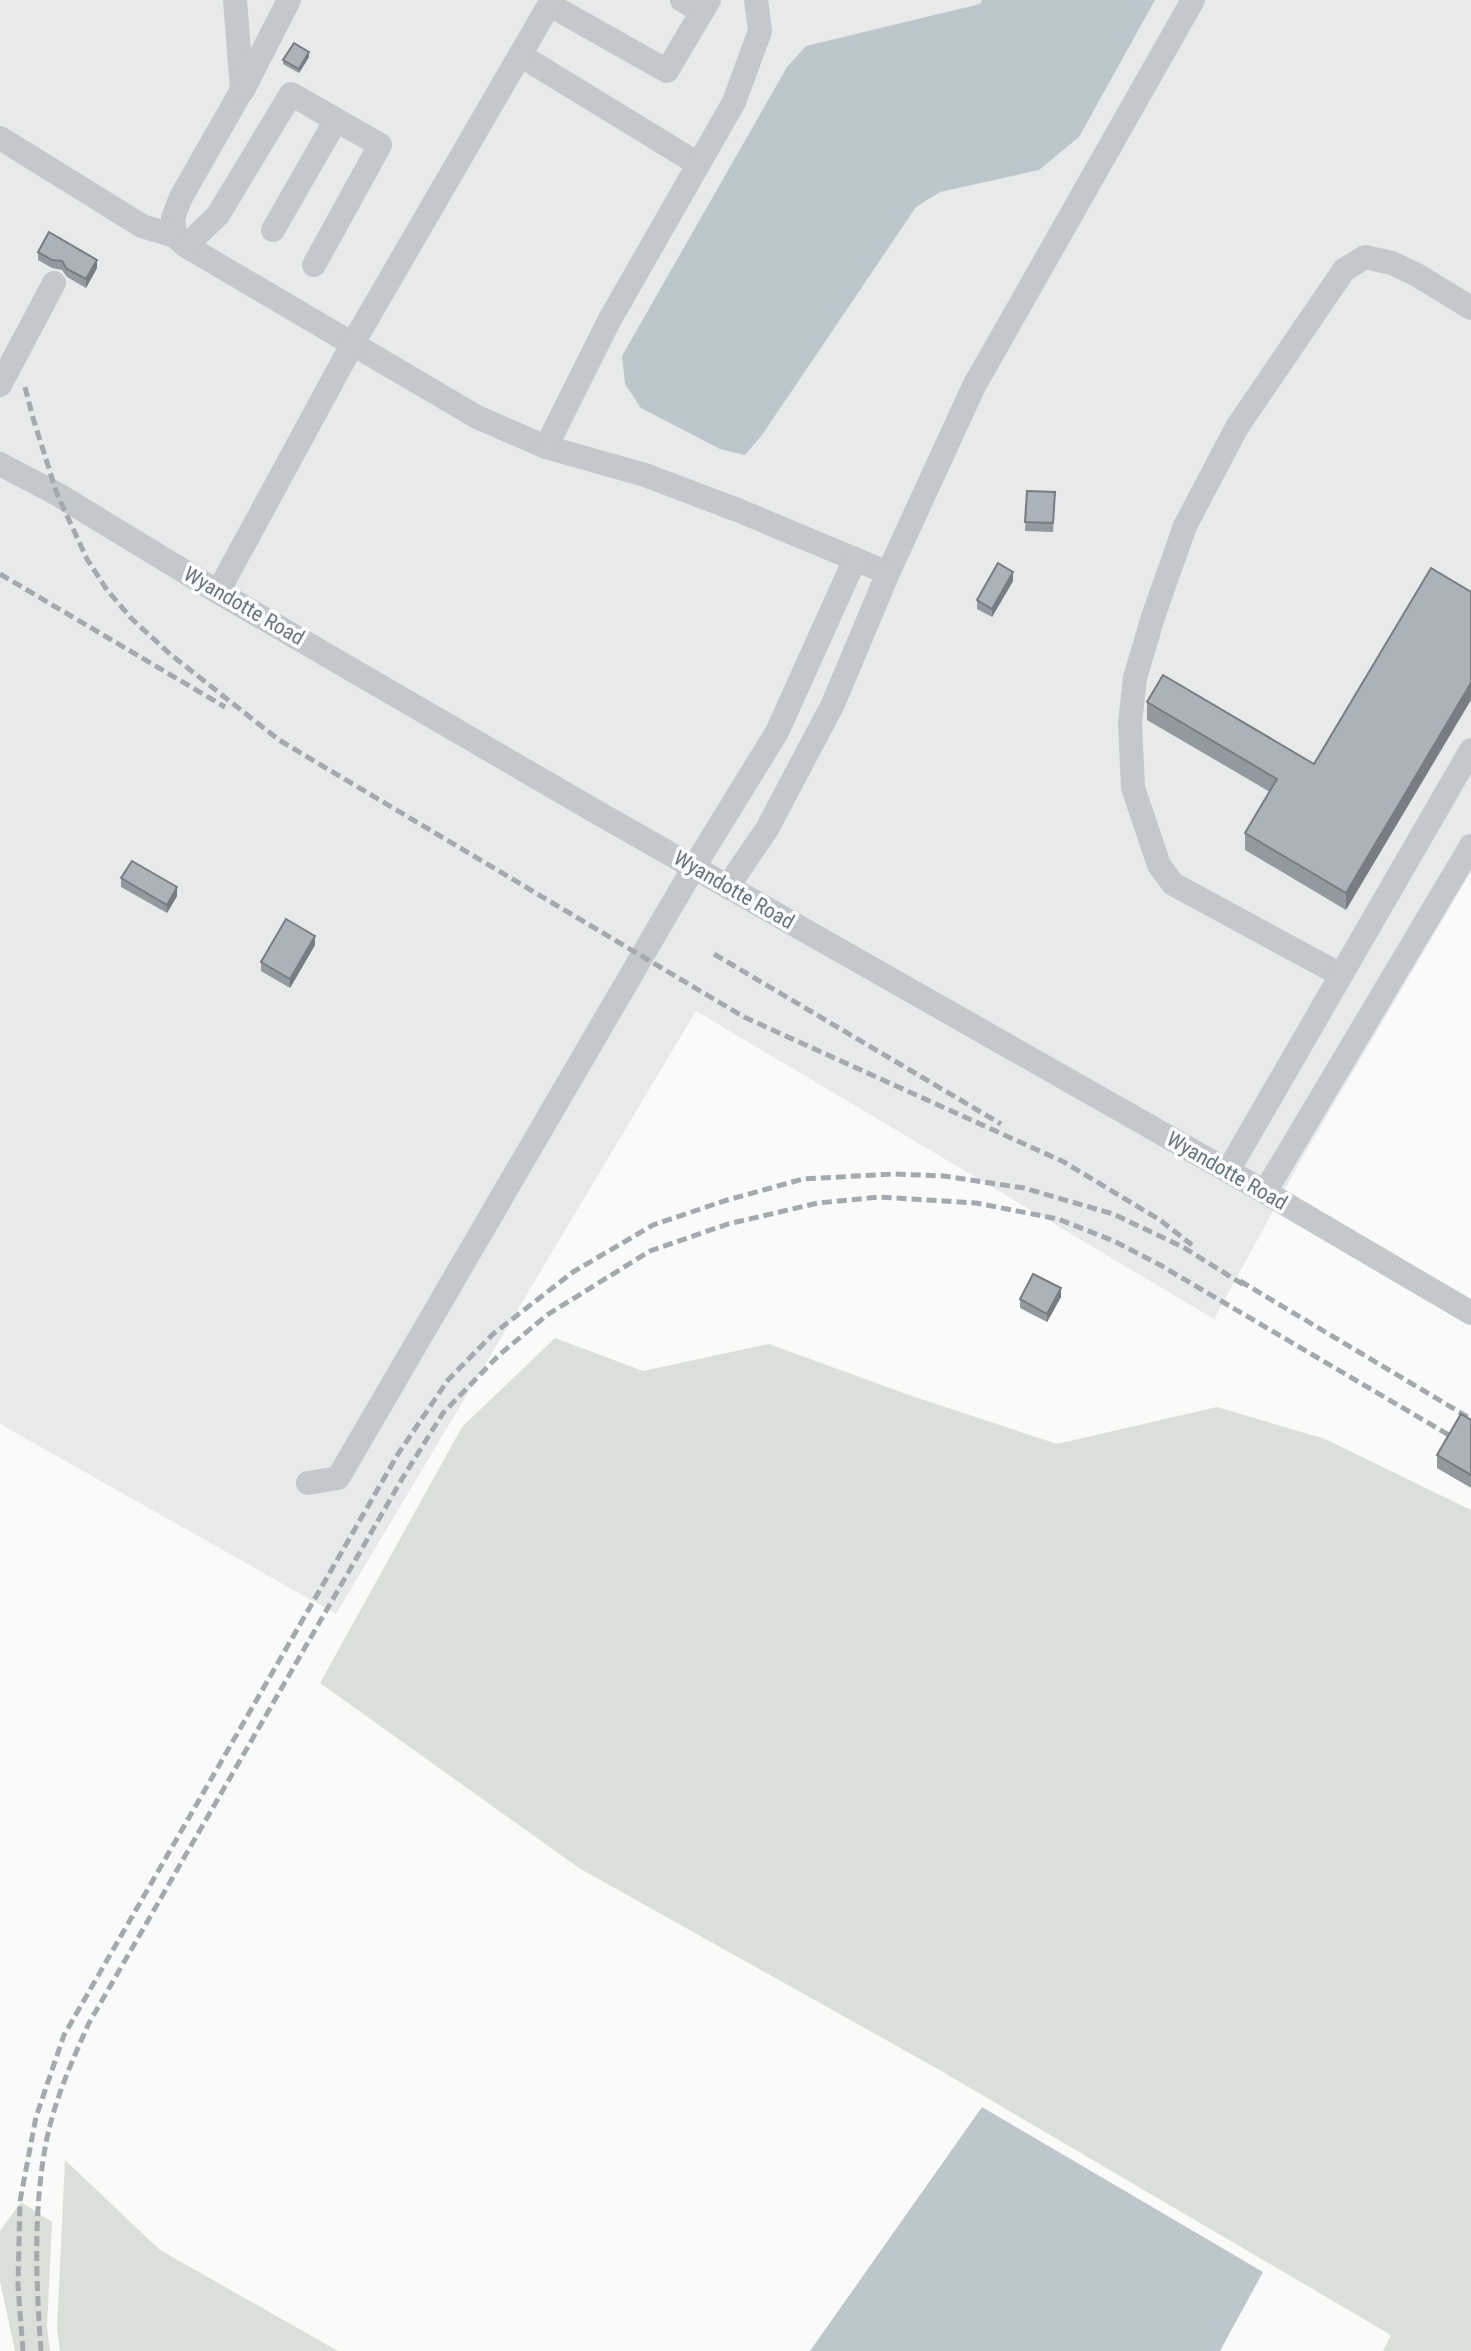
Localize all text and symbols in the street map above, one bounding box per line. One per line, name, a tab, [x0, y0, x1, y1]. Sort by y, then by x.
street label: Wyandotte Road	[180, 562, 308, 650]
street label: Wyandotte Road	[670, 846, 798, 934]
street label: Wyandotte Road	[1163, 1127, 1291, 1215]

